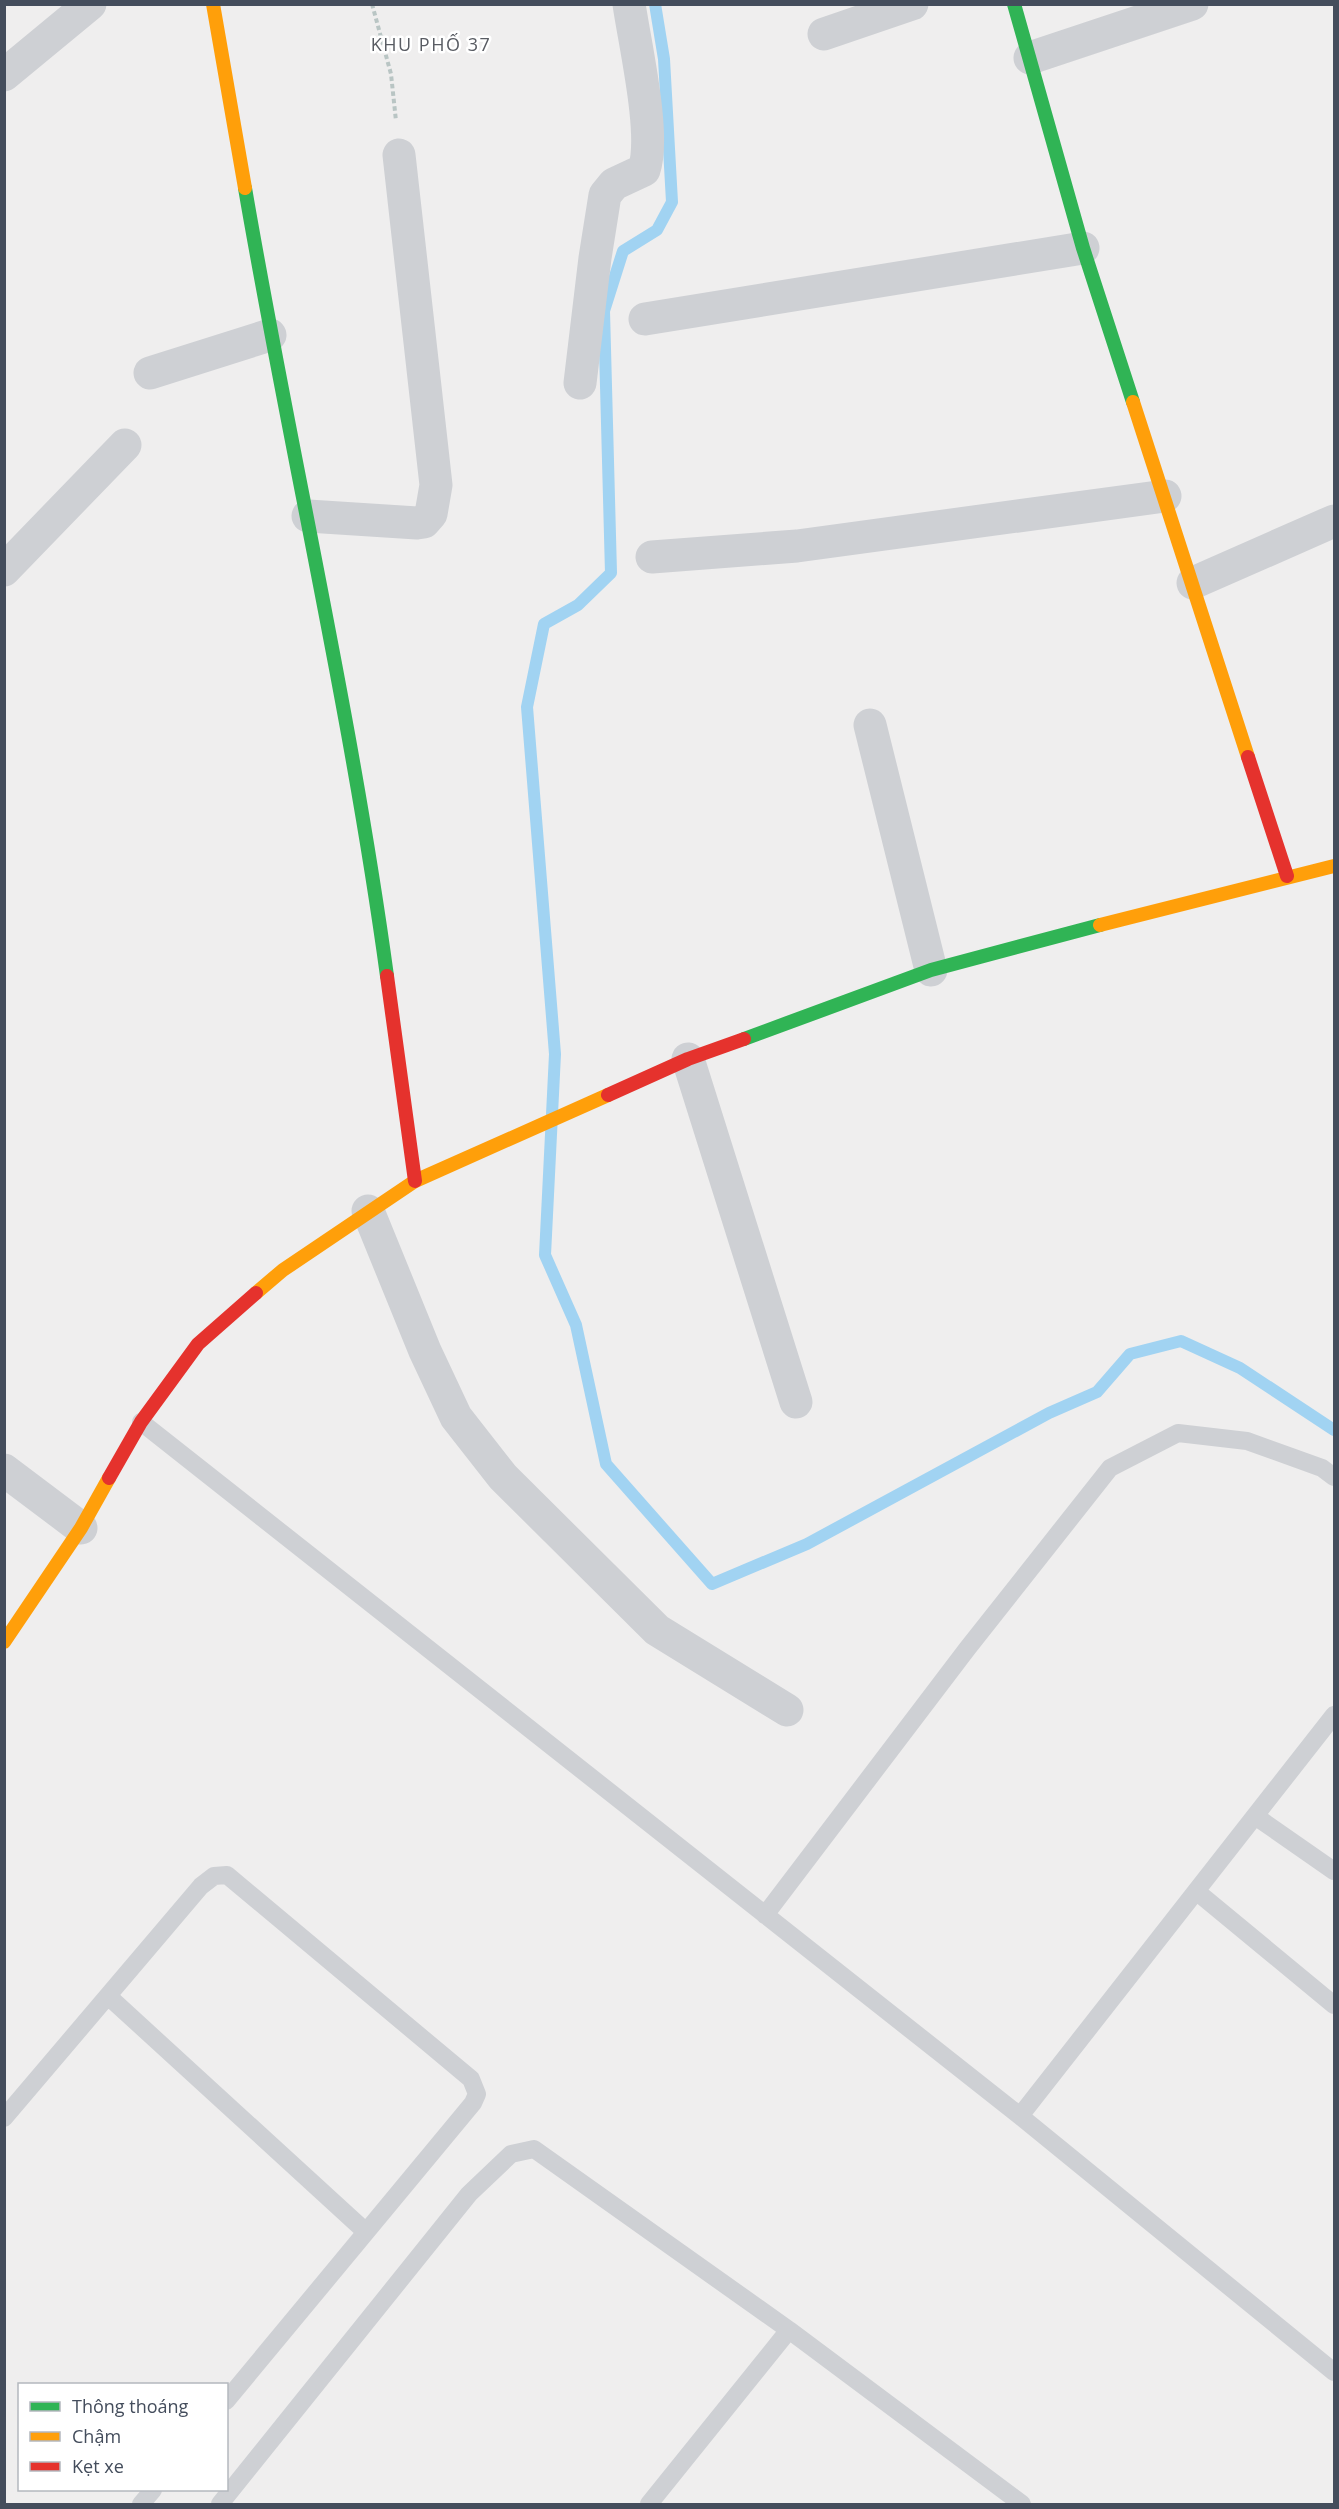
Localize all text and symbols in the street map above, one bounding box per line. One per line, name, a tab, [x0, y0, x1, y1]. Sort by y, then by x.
district label: KHU PHỐ 37	[371, 32, 491, 56]
legend	[18, 2383, 228, 2491]
text: Thông thoáng	[72, 2394, 189, 2418]
text: Chậm	[72, 2424, 121, 2448]
text: Kẹt xe	[72, 2454, 124, 2478]

